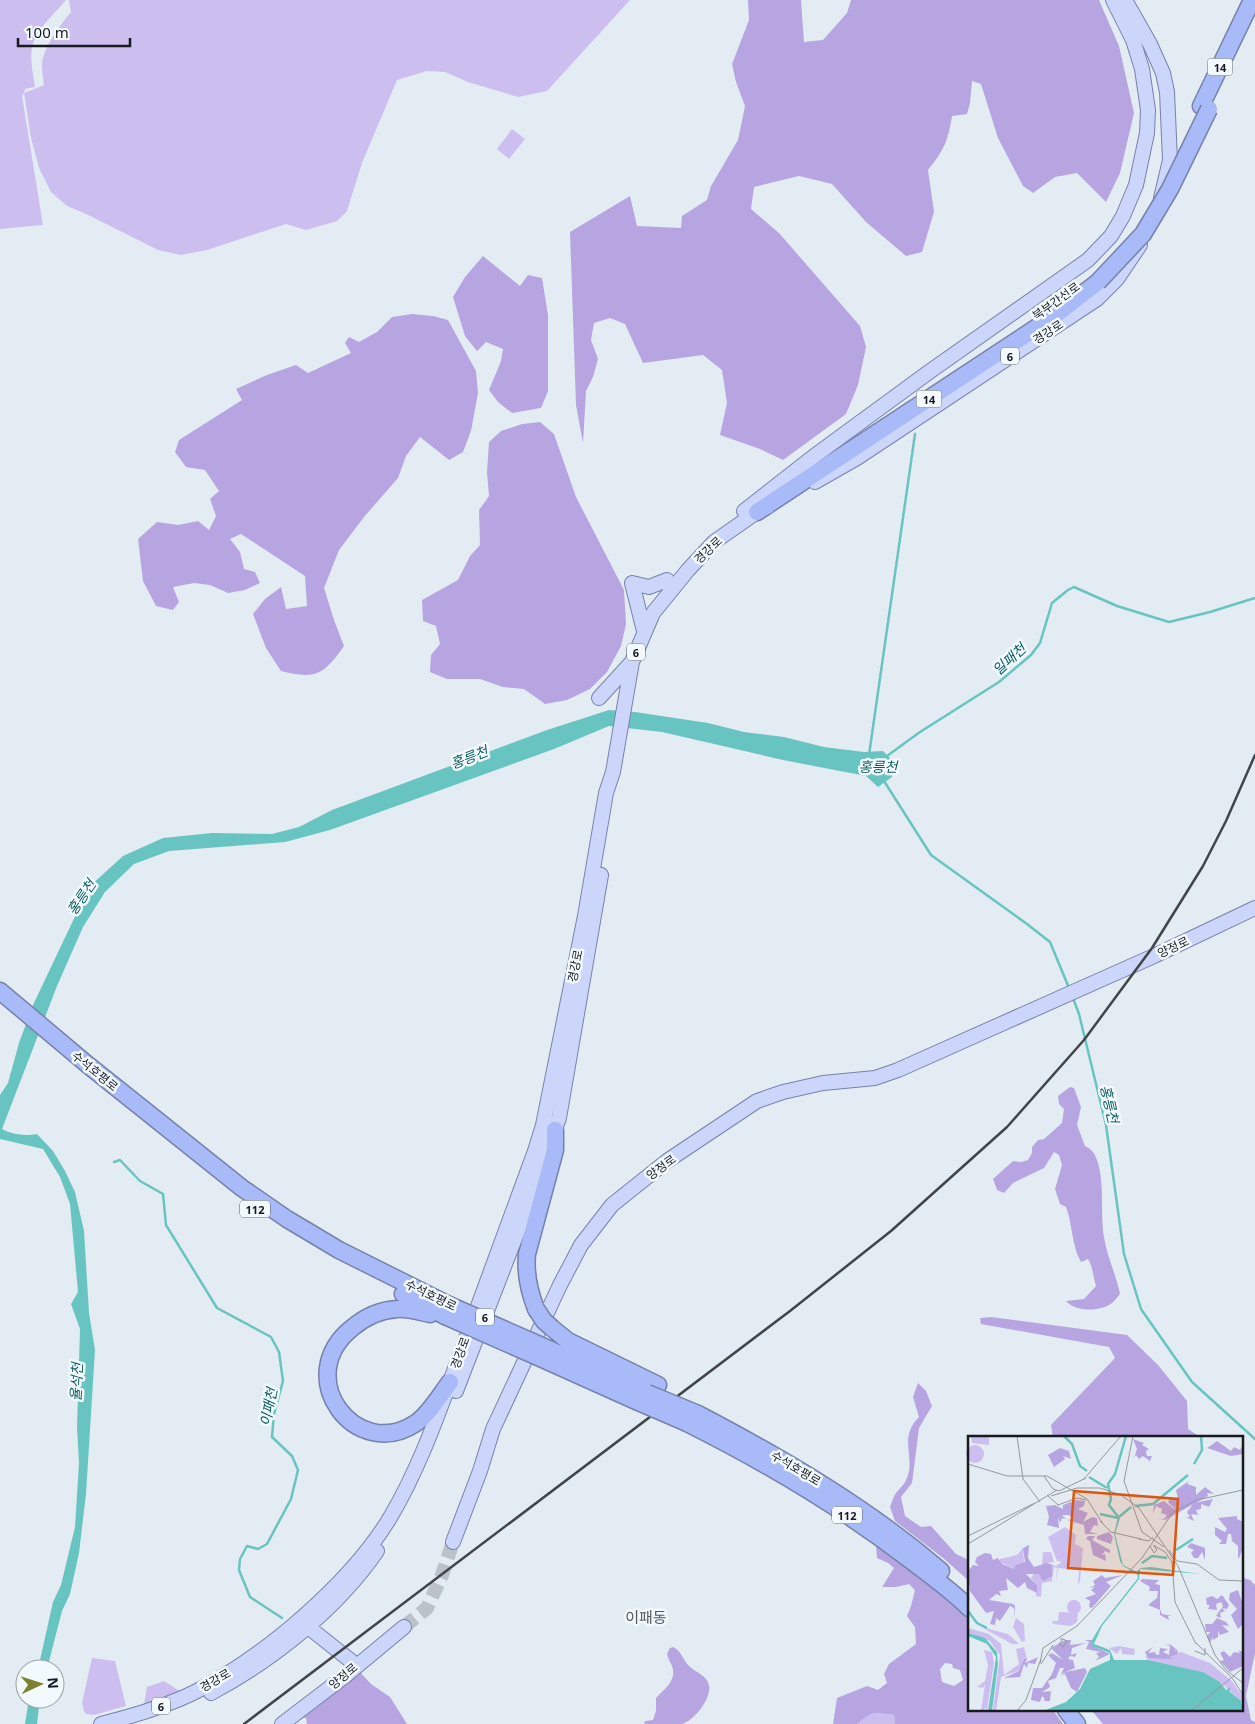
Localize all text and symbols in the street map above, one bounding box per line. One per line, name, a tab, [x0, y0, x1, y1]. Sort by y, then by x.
scale bar	[18, 15, 130, 47]
text: 100 m	[25, 22, 69, 42]
road number: 14	[1208, 58, 1232, 76]
street label: 북부간선로	[1029, 278, 1083, 324]
street label: 경강로	[1029, 316, 1067, 348]
road number: 6	[1001, 348, 1019, 364]
road number: 14	[916, 390, 942, 408]
street label: 경강로	[690, 532, 726, 568]
water label: 일패천	[988, 638, 1031, 679]
road number: 6	[627, 644, 645, 660]
water label: 홍릉천	[448, 741, 491, 773]
water label: 홍릉천	[859, 757, 898, 776]
water label: 홍릉천	[62, 875, 100, 918]
street label: 양정로	[1154, 932, 1192, 962]
street label: 경강로	[563, 948, 587, 984]
street label: 수석호평로	[68, 1047, 122, 1095]
water label: 홍릉천	[1096, 1083, 1124, 1126]
street label: 양정로	[643, 1150, 679, 1184]
road number: 112	[240, 1200, 270, 1218]
street label: 수석호평로	[402, 1275, 460, 1315]
road number: 6	[476, 1308, 494, 1325]
street label: 경강로	[446, 1335, 474, 1371]
water label: 율석천	[66, 1361, 87, 1402]
water label: 이패천	[255, 1385, 281, 1428]
inset map	[968, 1436, 1242, 1712]
street label: 수석호평로	[768, 1446, 824, 1490]
road number: 112	[832, 1506, 862, 1524]
district label: 이패동	[625, 1607, 667, 1627]
north arrow	[15, 1659, 65, 1709]
street label: 양정로	[325, 1659, 361, 1693]
street label: 경강로	[196, 1664, 234, 1696]
text: N	[44, 1677, 63, 1689]
road number: 6	[152, 1698, 170, 1714]

